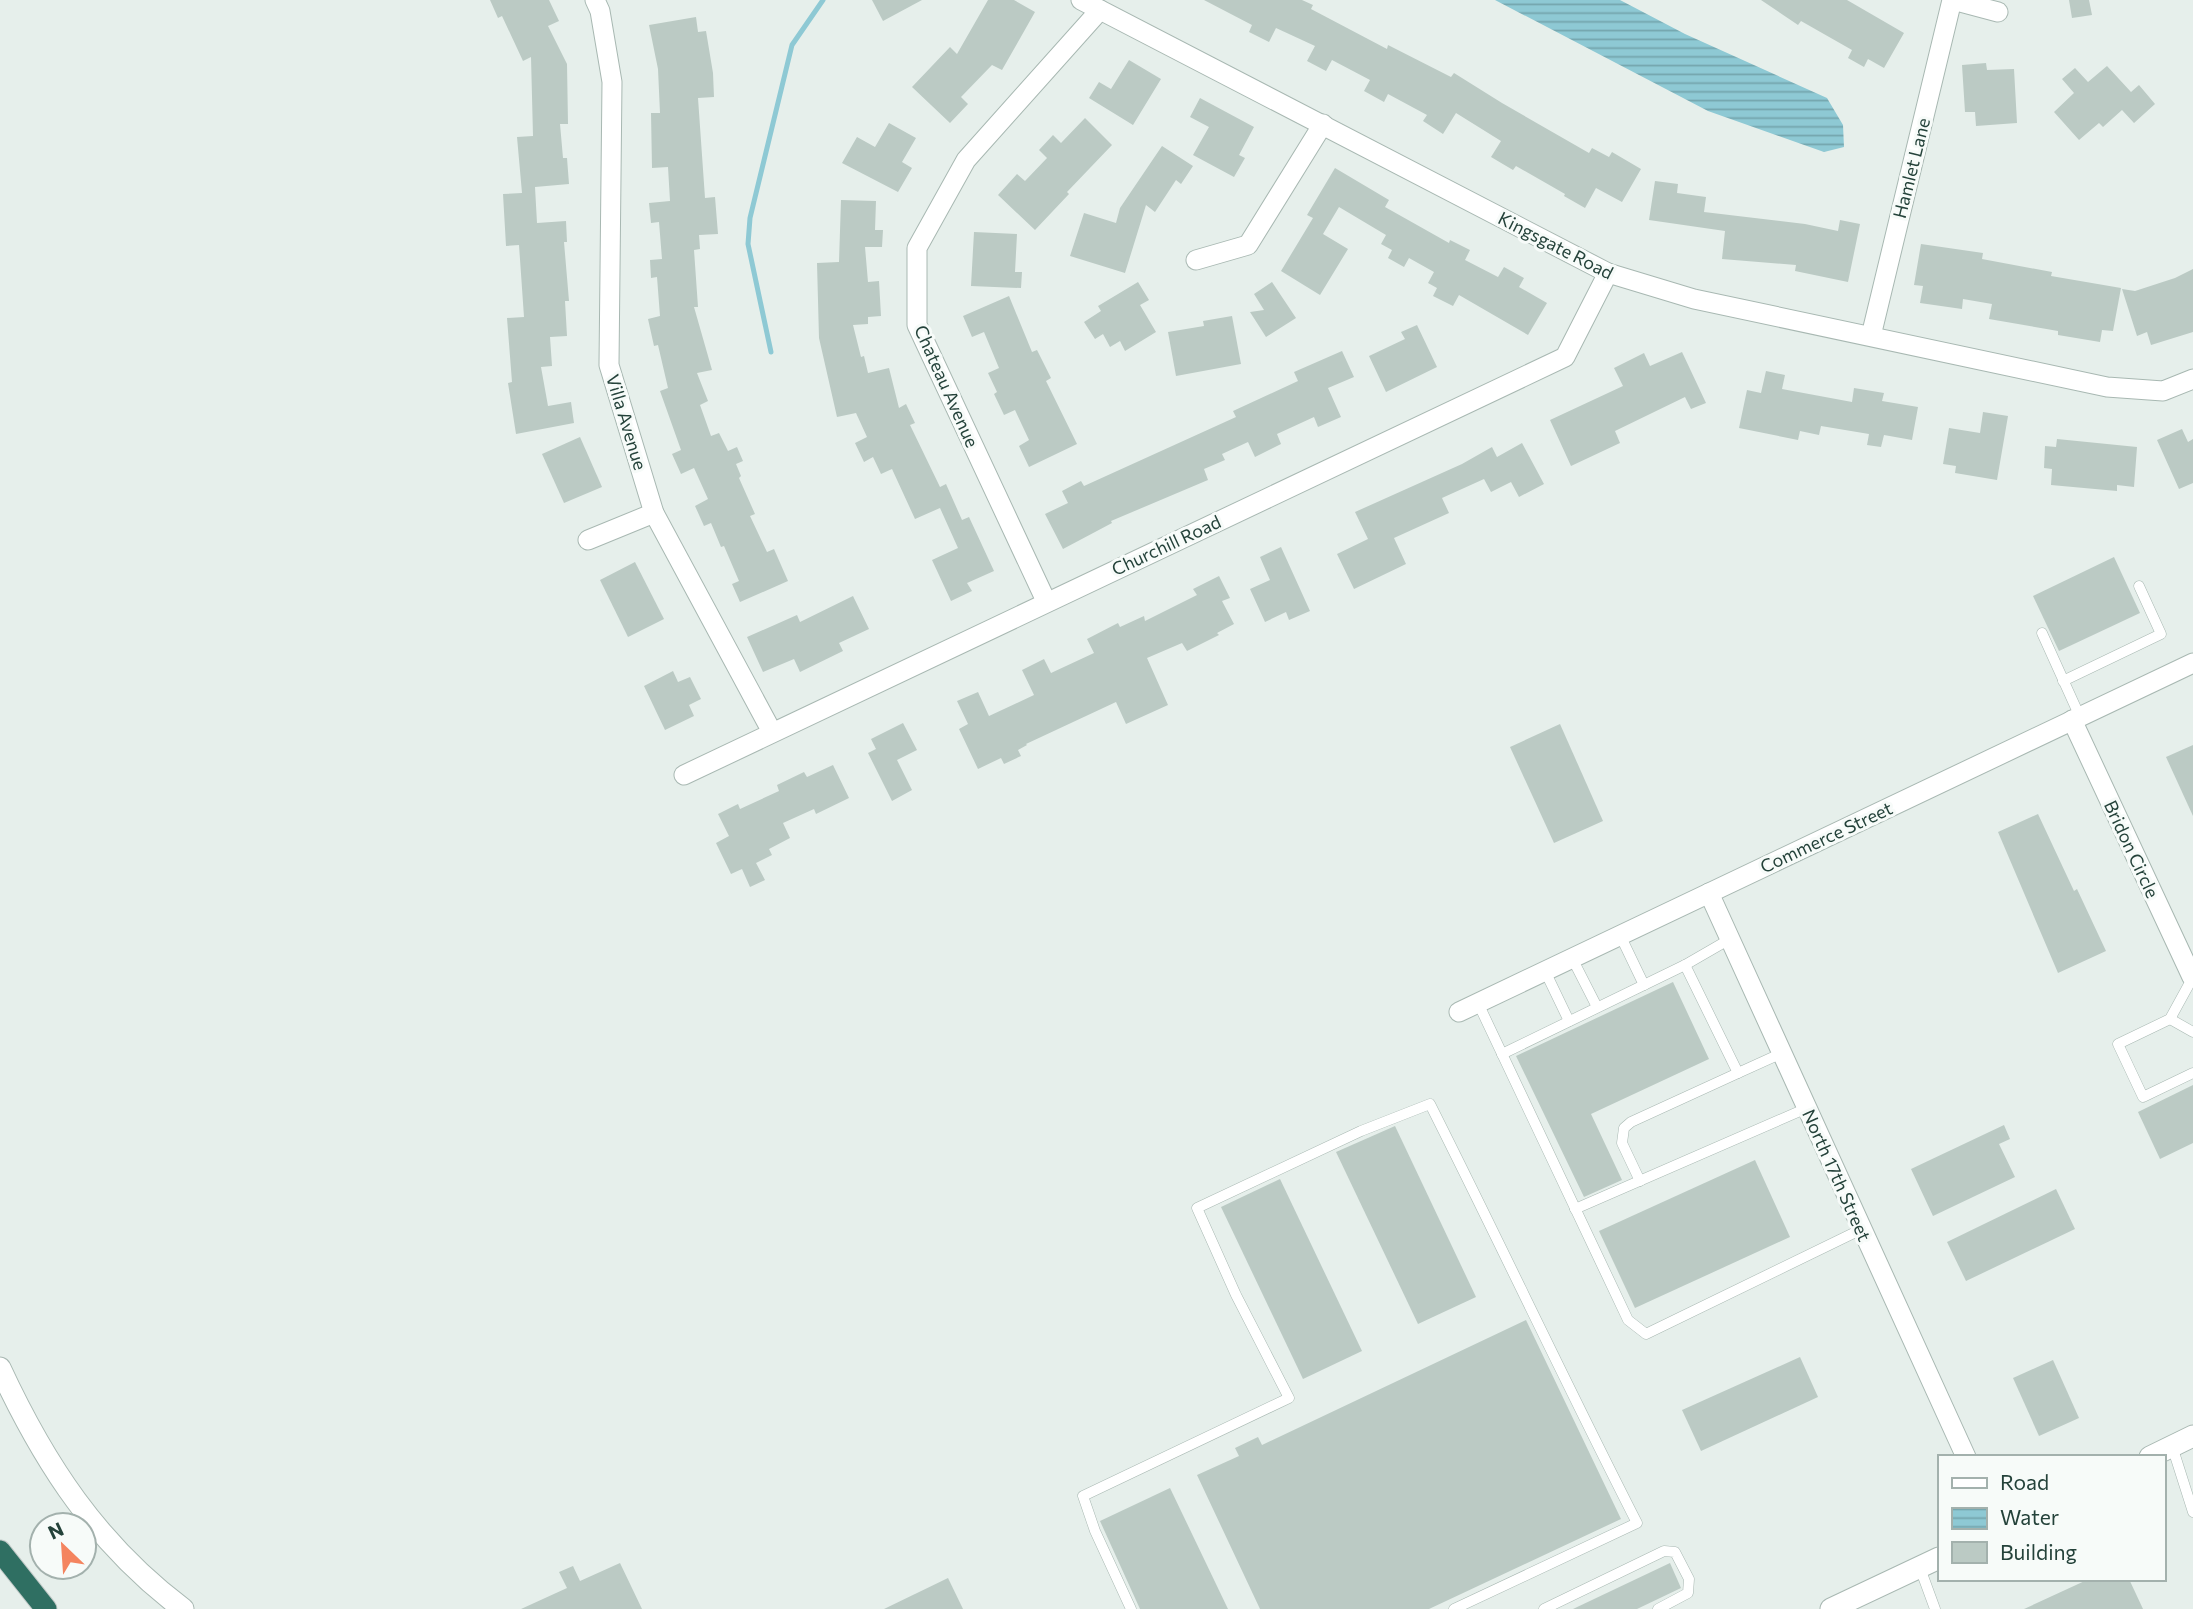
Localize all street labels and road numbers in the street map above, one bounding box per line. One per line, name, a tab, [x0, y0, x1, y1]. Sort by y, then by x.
street label: Hamlet Lane	[1888, 115, 1934, 221]
street label: Kingsgate Road	[1495, 207, 1617, 283]
street label: Chateau Avenue	[910, 321, 984, 451]
street label: Villa Avenue	[602, 371, 652, 473]
street label: Churchill Road	[1108, 510, 1224, 580]
street label: Commerce Street	[1756, 797, 1896, 877]
street label: Bridon Circle	[2100, 797, 2164, 901]
street label: North 17th Street	[1798, 1106, 1876, 1244]

